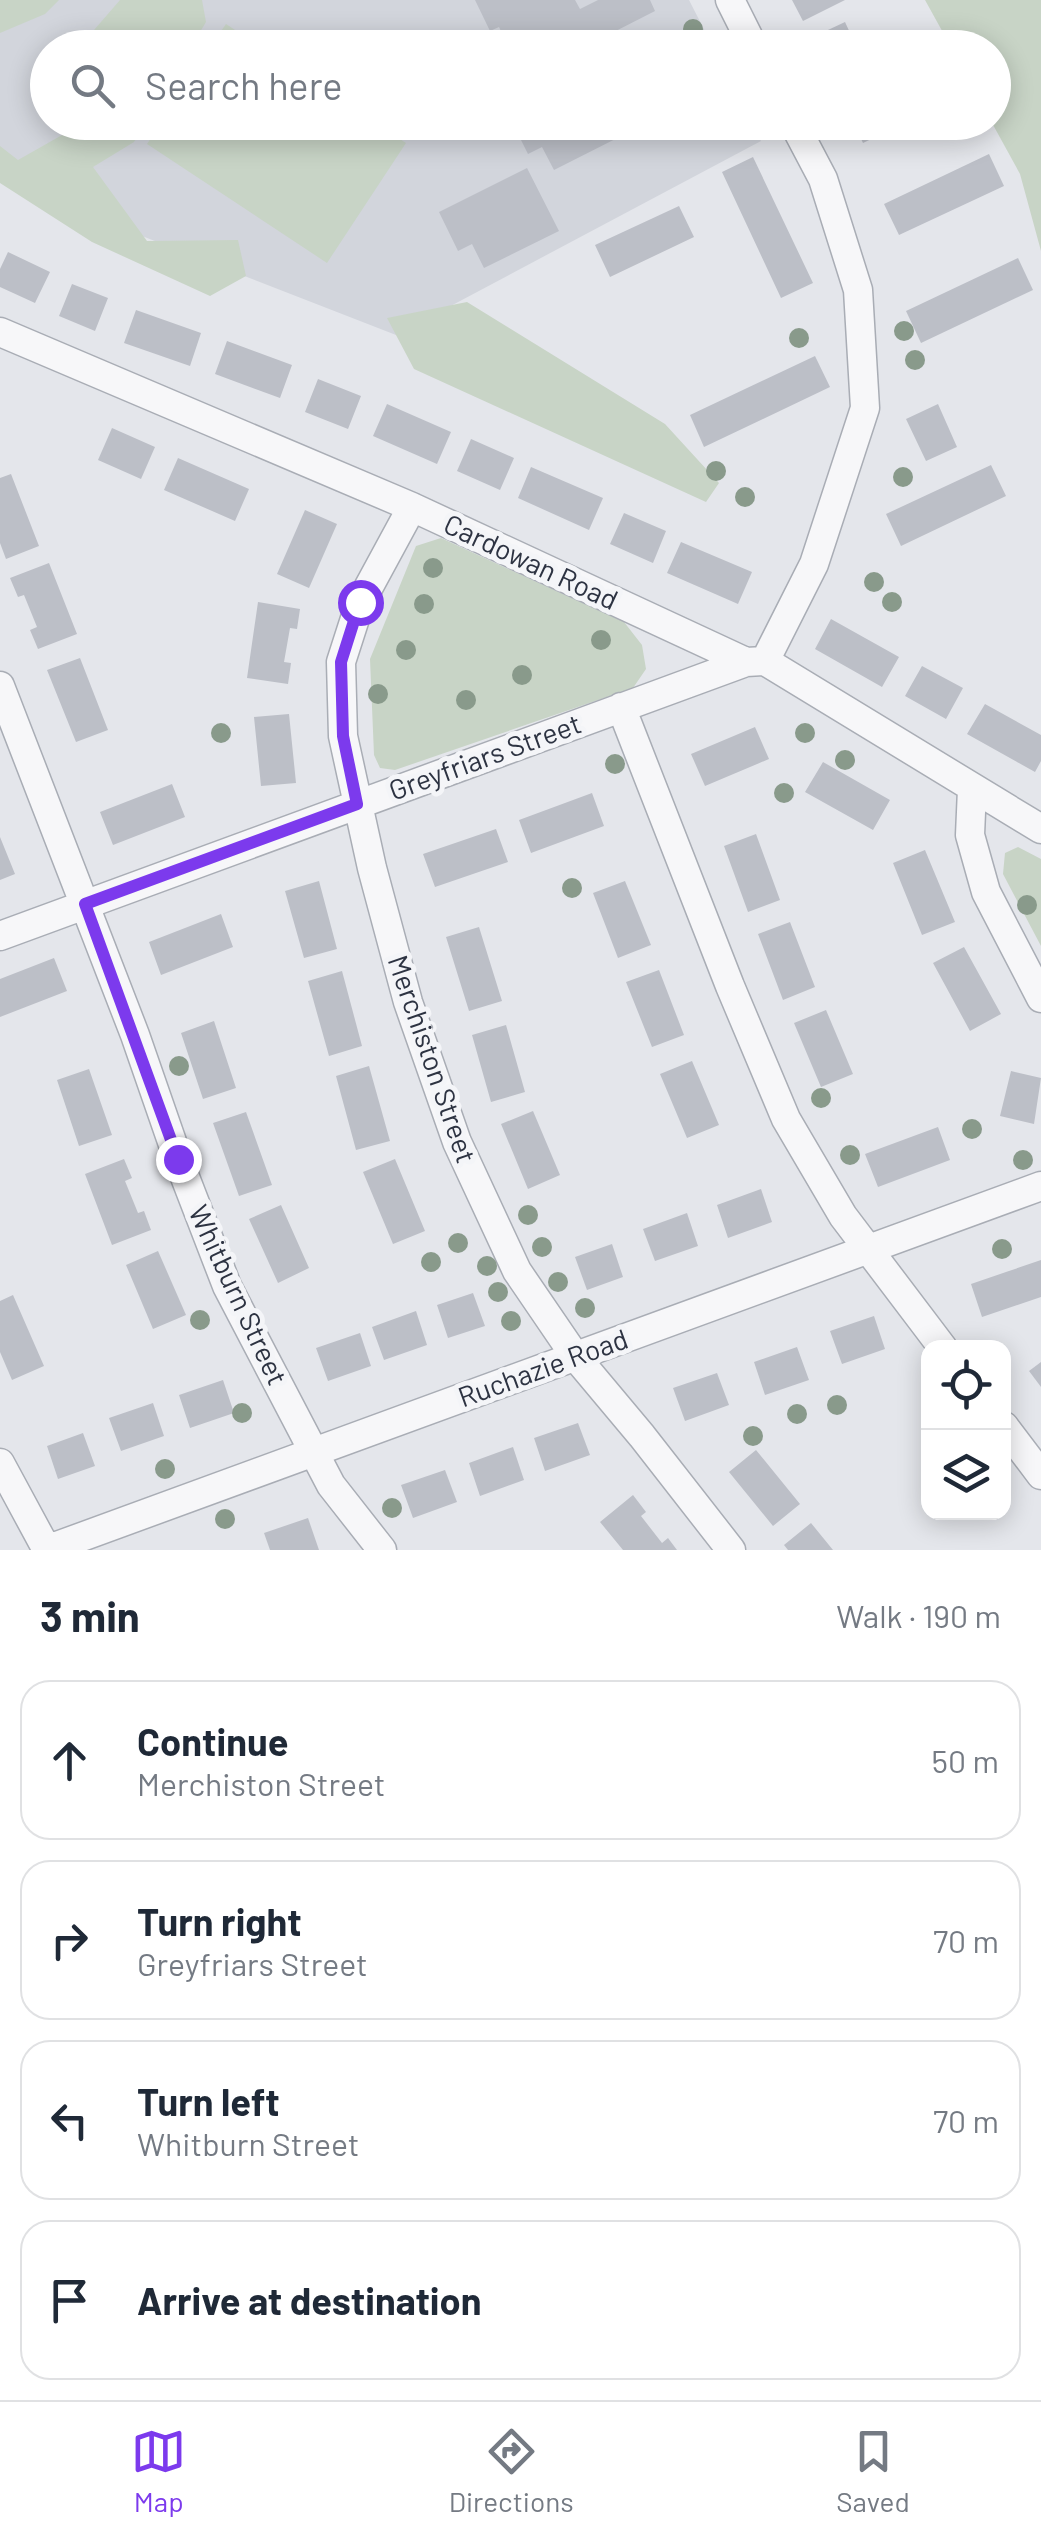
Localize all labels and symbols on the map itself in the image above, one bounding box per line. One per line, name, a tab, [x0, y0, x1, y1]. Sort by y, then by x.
street label: Cardowan Road	[439, 506, 624, 616]
route start	[338, 580, 384, 626]
street label: Greyfriars Street	[384, 706, 585, 807]
street label: Merchiston Street	[381, 950, 484, 1167]
route end	[156, 1137, 202, 1183]
street label: Whitburn Street	[182, 1199, 295, 1390]
street label: Ruchazie Road	[453, 1321, 632, 1413]

